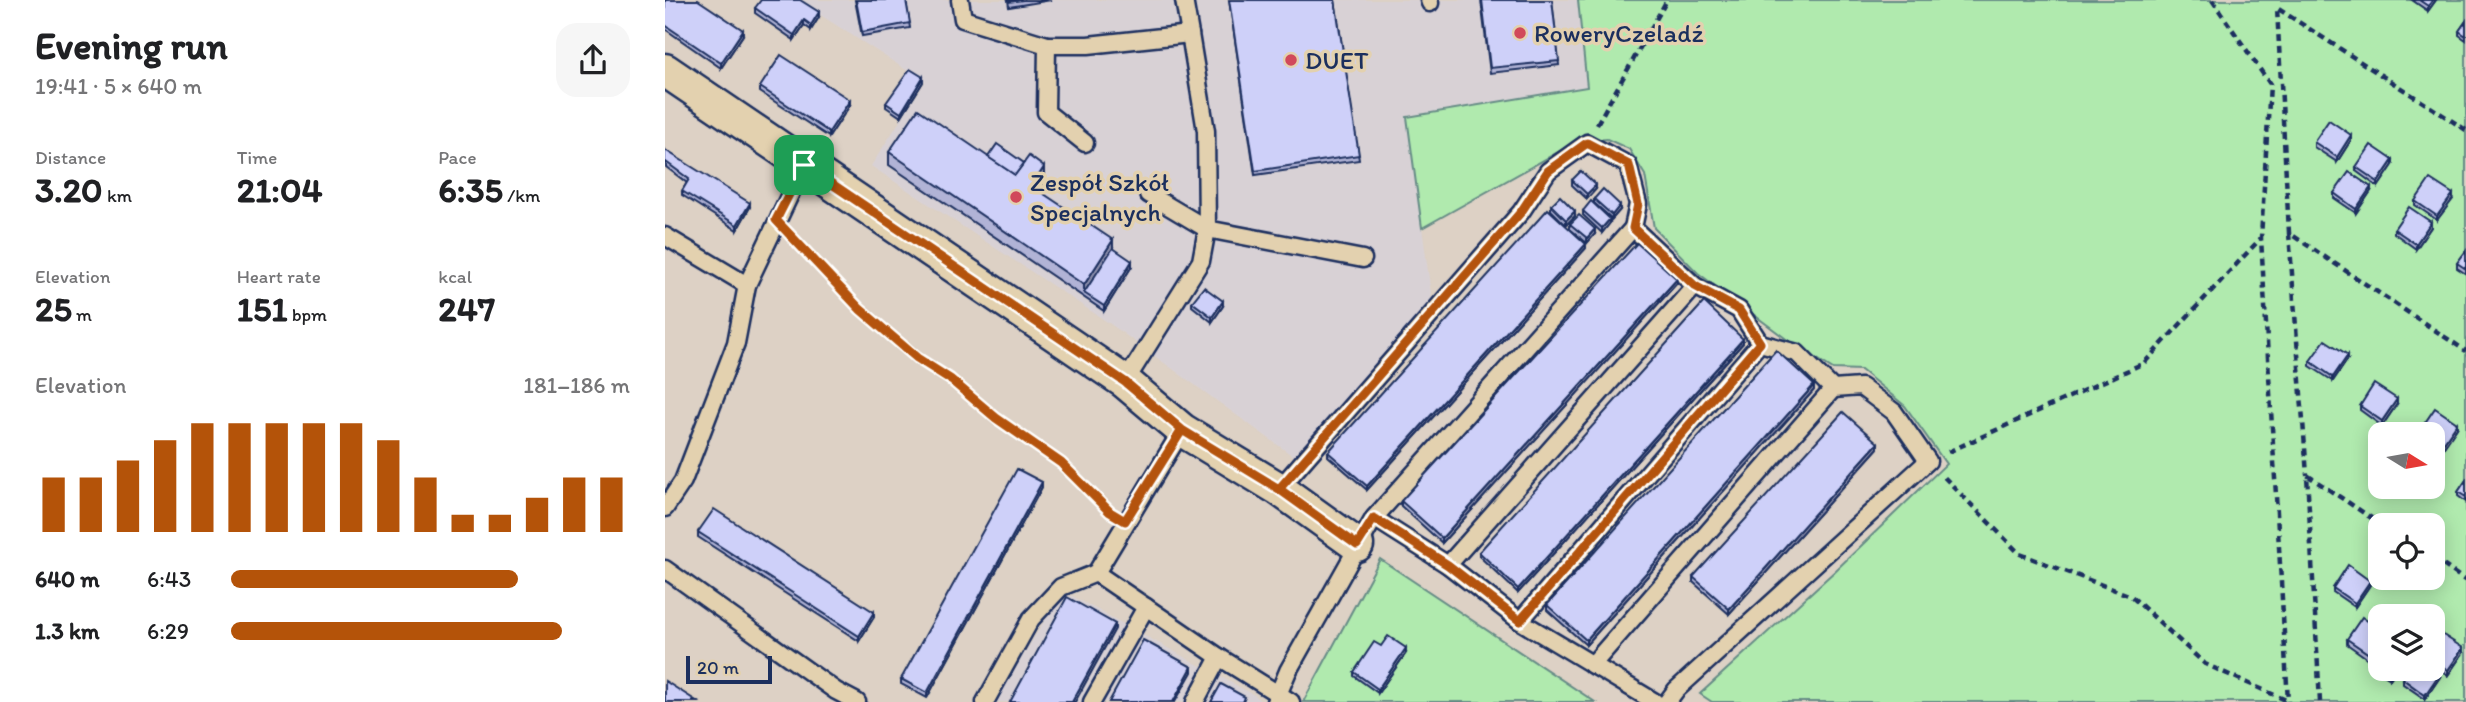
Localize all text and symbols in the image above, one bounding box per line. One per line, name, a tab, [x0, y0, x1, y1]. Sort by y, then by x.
place label: RoweryCzeladź	[1534, 17, 1703, 49]
text: Evening run	[35, 23, 228, 69]
button: share	[556, 23, 630, 97]
marker: RoweryCzeladź	[1512, 25, 1528, 41]
place label: DUET	[1305, 44, 1369, 76]
marker: DUET	[1283, 52, 1299, 68]
text: 19:41 · 5 × 640 m	[35, 72, 202, 100]
pin	[774, 135, 834, 195]
text: Distance	[35, 146, 106, 169]
text: Time	[237, 146, 277, 169]
text: Pace	[438, 146, 476, 169]
icon: arrive	[785, 146, 823, 184]
place label: Zespół Szkół Specjalnych	[1030, 166, 1170, 228]
text: 3.20	[35, 169, 103, 211]
text: 21:04	[237, 169, 322, 211]
text: 6:35	[438, 169, 503, 211]
text: km	[103, 184, 132, 207]
text: /km	[503, 184, 540, 207]
marker: Zespół Szkół Specjalnych	[1008, 189, 1024, 205]
text: Elevation	[35, 265, 111, 288]
text: Heart rate	[237, 265, 321, 288]
text: kcal	[438, 265, 472, 288]
text: 25	[35, 288, 72, 330]
text: 151	[237, 288, 288, 330]
text: 247	[438, 288, 495, 330]
text: m	[72, 303, 92, 326]
text: bpm	[288, 303, 327, 326]
text: Elevation	[35, 371, 126, 399]
text: 181–186 m	[523, 371, 630, 399]
north arrow	[2368, 422, 2445, 499]
map controls	[2368, 422, 2445, 681]
button: locate	[2368, 513, 2445, 590]
text: 640 m	[35, 565, 100, 593]
text: 6:43	[147, 565, 191, 593]
button: layers	[2368, 604, 2445, 681]
text: 1.3 km	[35, 617, 99, 645]
text: 6:29	[147, 617, 189, 645]
scale bar	[686, 653, 772, 685]
text: 20 m	[697, 656, 739, 679]

